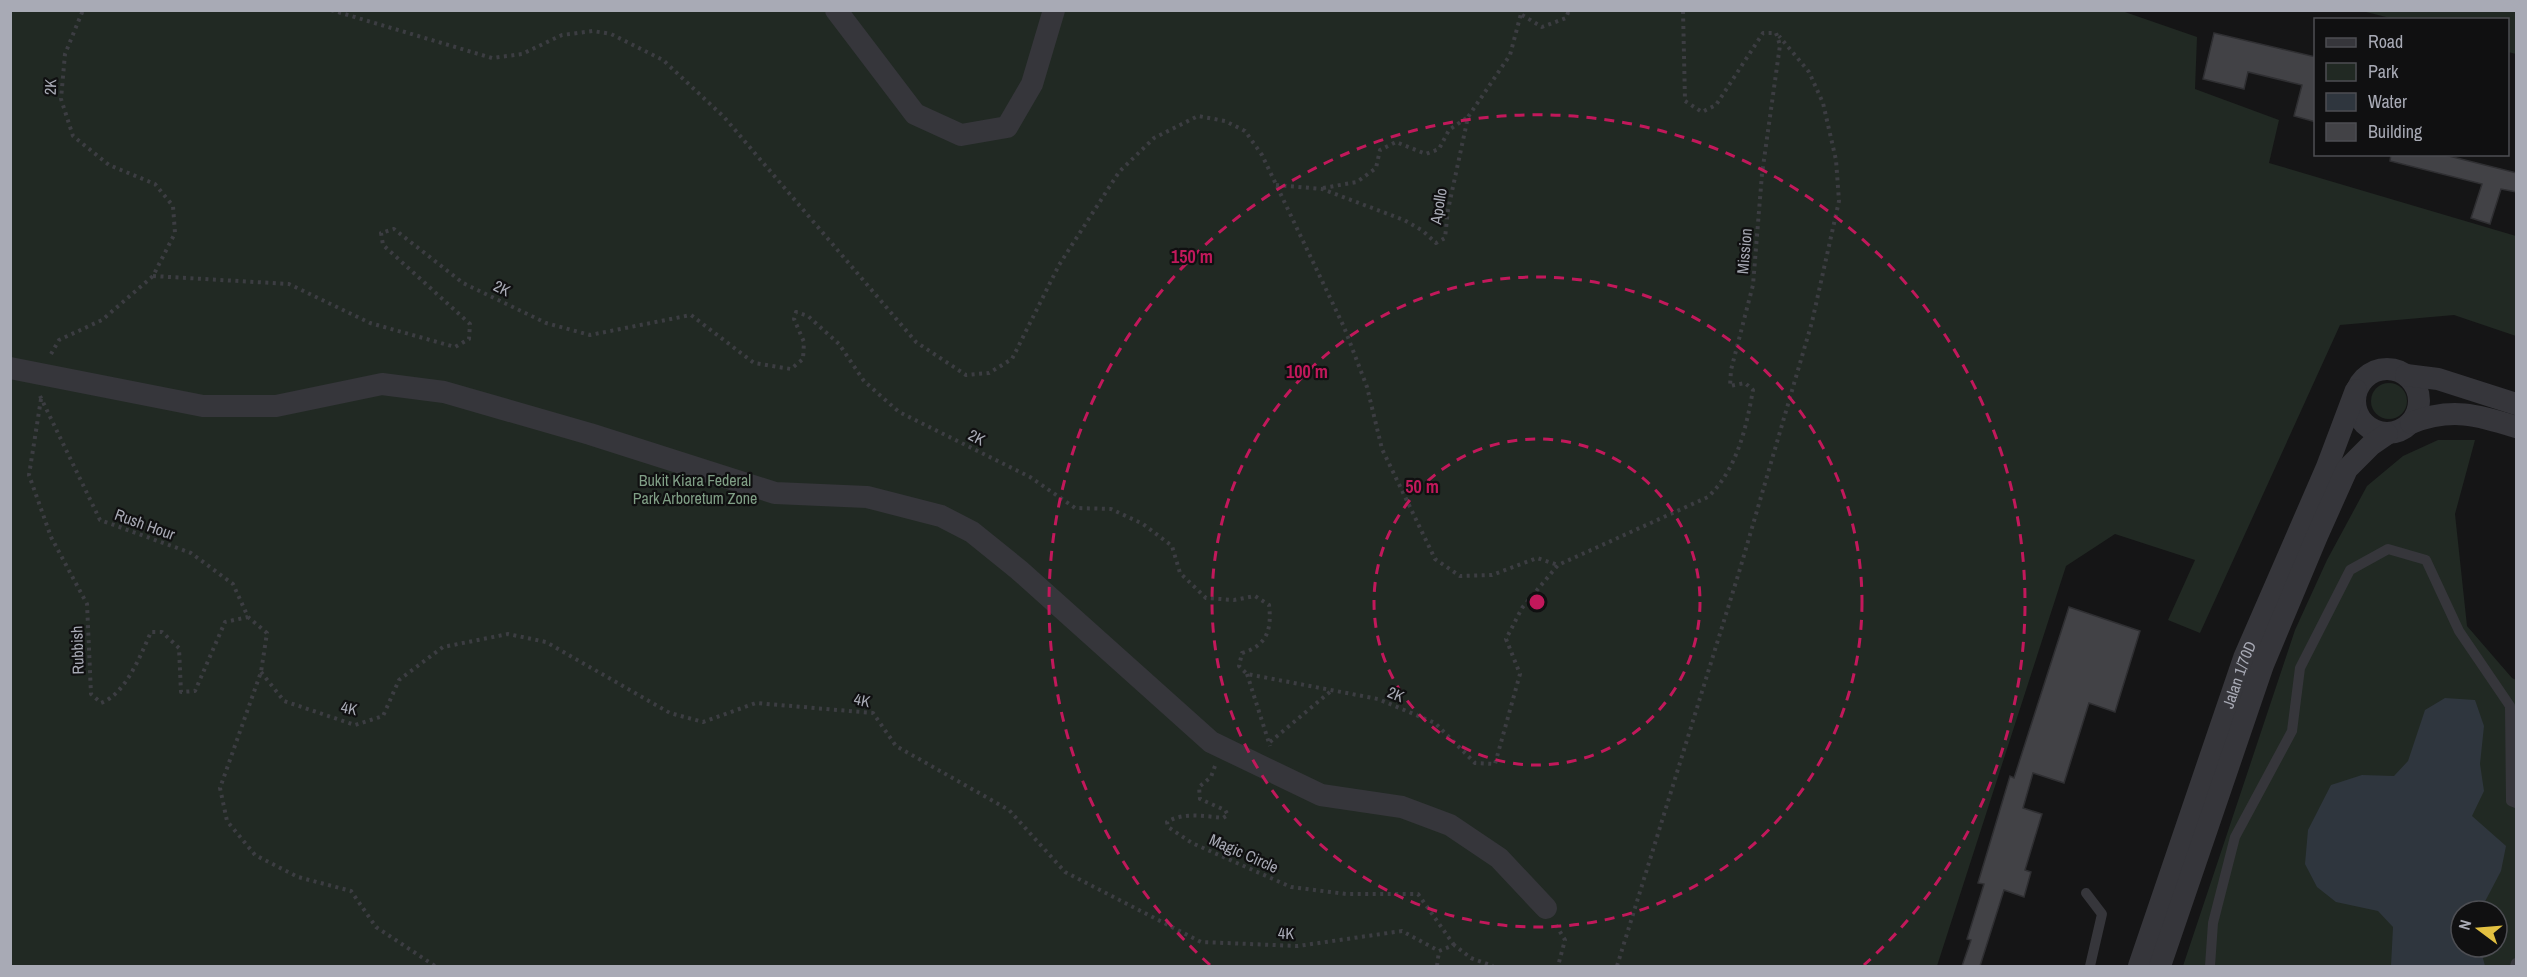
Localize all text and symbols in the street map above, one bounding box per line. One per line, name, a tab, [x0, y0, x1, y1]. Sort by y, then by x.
legend	[2314, 18, 2509, 156]
text: Road	[2368, 29, 2403, 54]
text: Park	[2368, 59, 2399, 84]
street label: 2K	[39, 78, 61, 95]
text: Water	[2368, 89, 2407, 114]
text: Building	[2368, 119, 2423, 144]
street label: Apollo	[1424, 186, 1452, 227]
street label: Mission	[1731, 227, 1757, 275]
text: 150 m	[1171, 244, 1213, 269]
street label: 2K	[490, 275, 514, 302]
text: 100 m	[1286, 359, 1328, 384]
street label: 2K	[965, 424, 989, 451]
park label: Bukit Kiara Federal Park Arboretum Zone	[633, 469, 757, 509]
text: 50 m	[1405, 474, 1439, 499]
street label: Rush Hour	[112, 503, 179, 545]
centre of rings	[1527, 592, 1547, 612]
street label: Rubbish	[65, 625, 89, 675]
street label: Jalan 1/70D	[2217, 637, 2261, 711]
street label: 2K	[1384, 681, 1408, 707]
street label: 4K	[852, 688, 872, 712]
street label: 4K	[339, 696, 359, 720]
street label: Magic Circle	[1206, 828, 1282, 878]
north arrow	[2449, 899, 2509, 959]
text: N	[2453, 917, 2476, 932]
street label: 4K	[1278, 922, 1294, 944]

